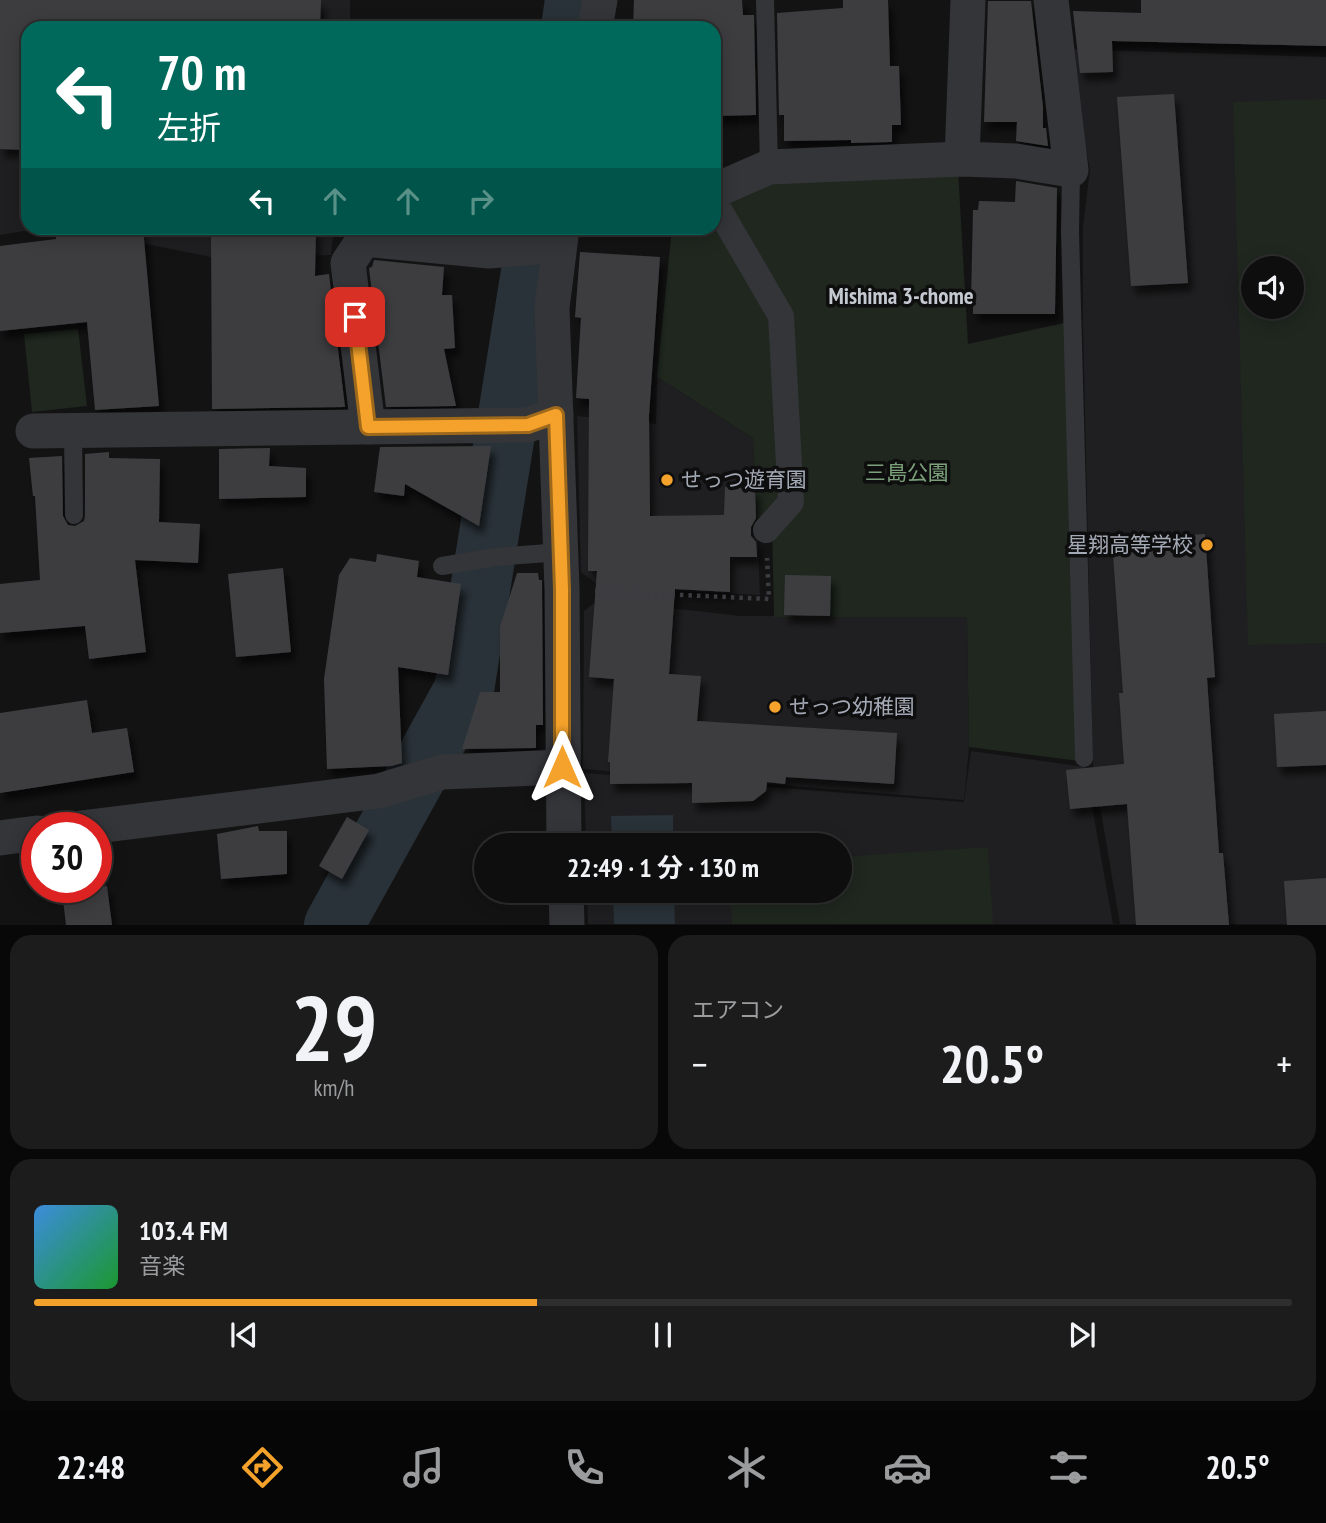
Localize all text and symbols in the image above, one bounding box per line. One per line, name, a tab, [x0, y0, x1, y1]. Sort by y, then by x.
text: 70 m	[157, 40, 246, 104]
icon: left	[42, 49, 133, 140]
text: 左折	[157, 106, 221, 148]
icon: left	[243, 182, 281, 220]
icon: ahead	[316, 182, 354, 220]
icon: ahead	[389, 182, 427, 220]
icon: right	[462, 182, 500, 220]
map controls	[1241, 256, 1304, 319]
button: sound	[1241, 256, 1304, 319]
district label: Mishima 3-chome	[828, 281, 974, 310]
pin	[325, 287, 385, 347]
icon: arrive	[336, 298, 374, 336]
park label: 三島公園	[865, 459, 949, 486]
place label: せっつ遊育園	[681, 466, 807, 493]
marker: せっつ遊育園	[659, 472, 675, 488]
place label: 星翔高等学校	[1067, 531, 1193, 558]
marker: 星翔高等学校	[1199, 537, 1215, 553]
place label: せっつ幼稚園	[789, 693, 915, 720]
marker: せっつ幼稚園	[767, 699, 783, 715]
position arrow	[525, 730, 599, 804]
speed limit sign: 30	[21, 812, 112, 903]
text: 22:49 · 1 分 · 130 m	[567, 851, 759, 884]
text: 29	[291, 968, 378, 1086]
text: エアコン	[692, 995, 784, 1024]
text: 20.5°	[940, 1030, 1044, 1097]
text: −	[692, 1039, 708, 1088]
text: +	[1276, 1039, 1292, 1088]
text: km/h	[314, 1073, 354, 1102]
text: 103.4 FM	[139, 1214, 228, 1247]
text: 音楽	[139, 1251, 185, 1280]
icon: previous	[225, 1316, 263, 1354]
icon: pause	[644, 1316, 682, 1354]
icon: next	[1063, 1316, 1101, 1354]
icon: directions	[238, 1443, 287, 1492]
icon: music	[399, 1443, 448, 1492]
icon: phone	[560, 1443, 609, 1492]
icon: climate	[722, 1443, 771, 1492]
icon: car	[883, 1443, 932, 1492]
icon: filters	[1044, 1443, 1093, 1492]
text: 22:48	[56, 1446, 125, 1488]
text: 20.5°	[1205, 1446, 1270, 1488]

